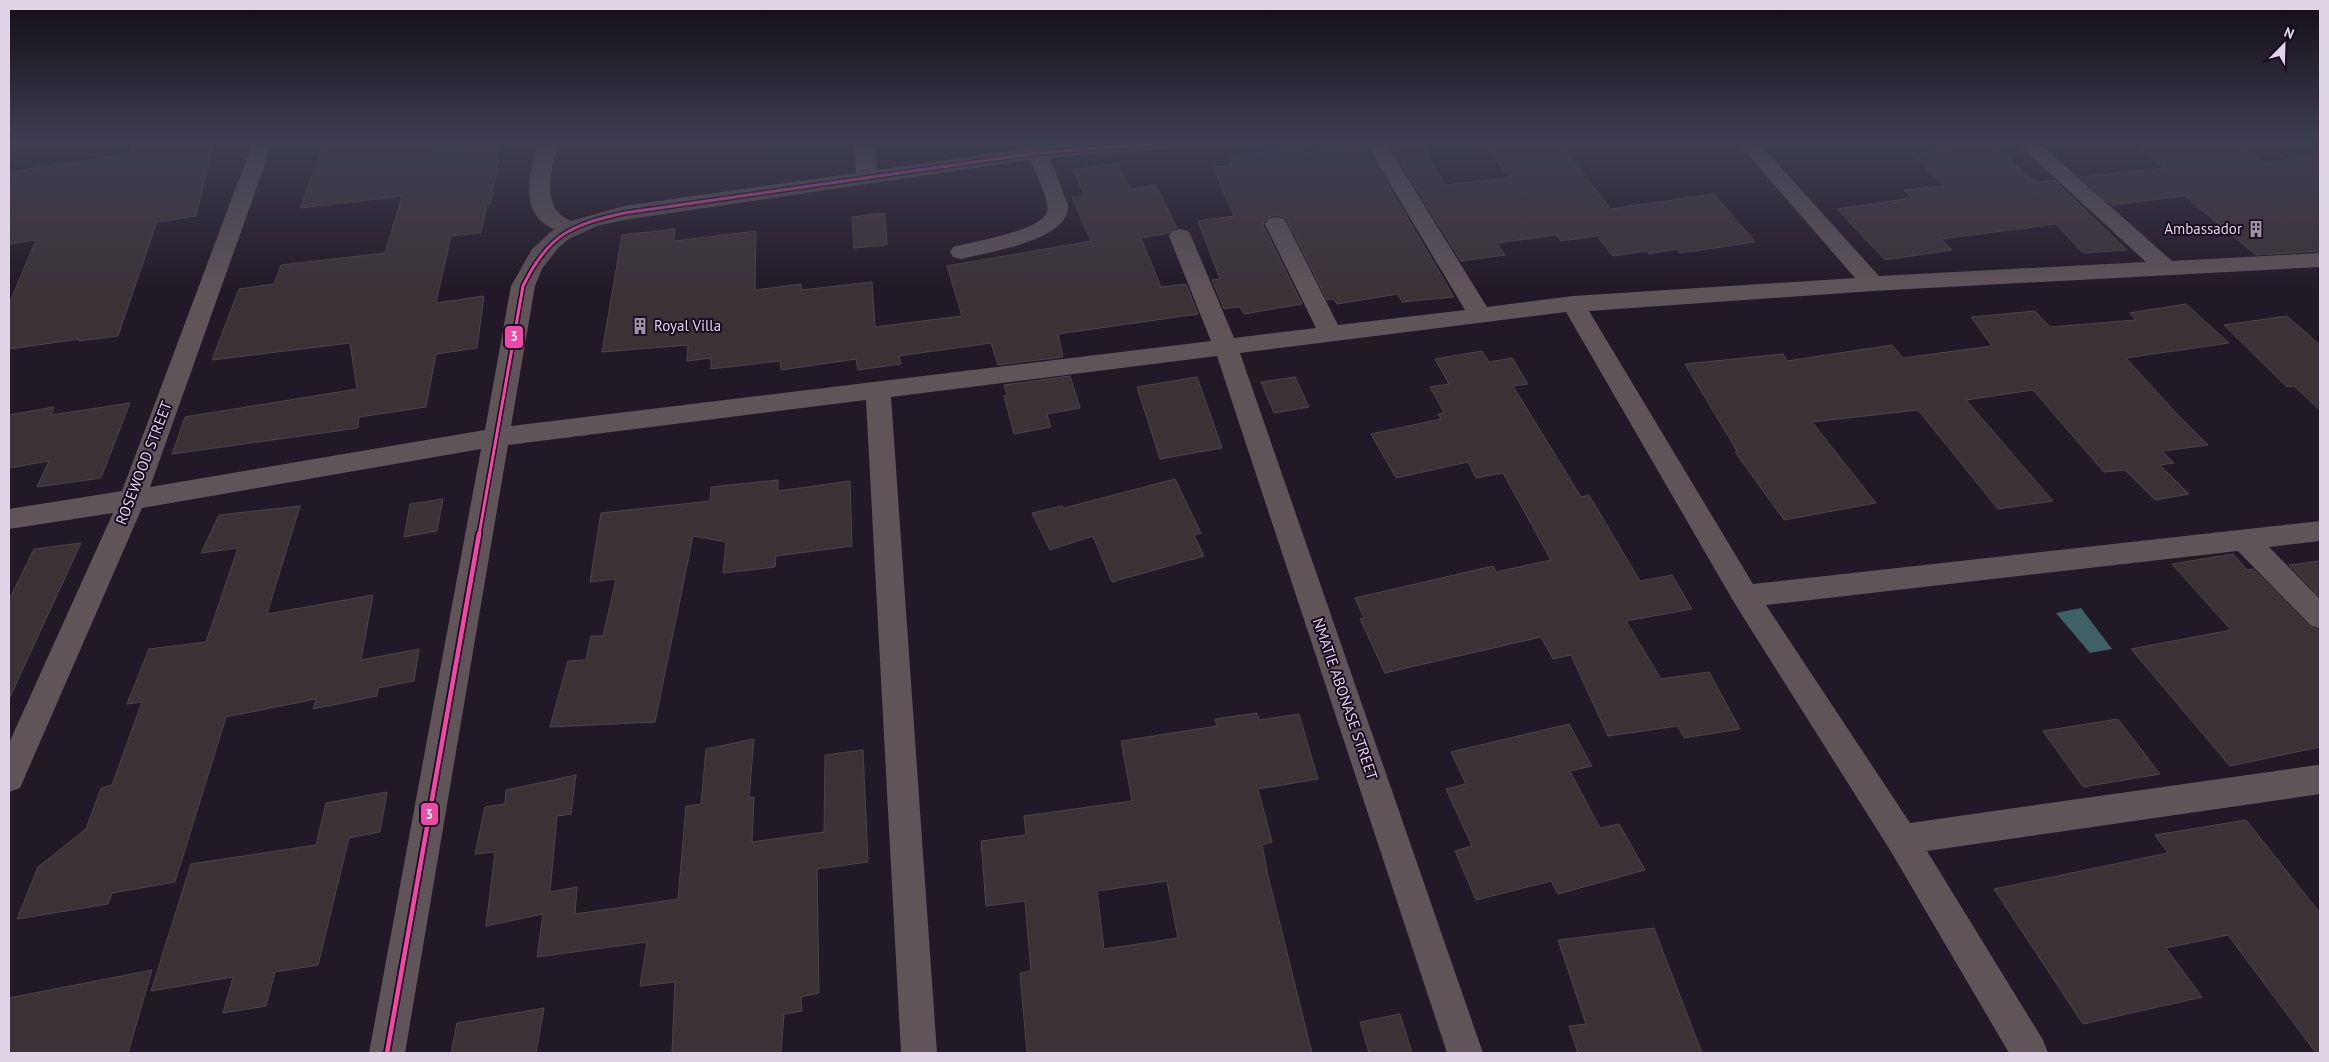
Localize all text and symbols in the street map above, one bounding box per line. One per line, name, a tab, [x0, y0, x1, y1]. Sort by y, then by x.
north arrow	[2259, 20, 2309, 70]
text: N	[2281, 23, 2297, 43]
place label: Ambassador	[2164, 219, 2242, 238]
building icon: Ambassador	[2246, 219, 2266, 239]
building icon: Royal Villa	[630, 316, 650, 336]
place label: Royal Villa	[654, 316, 721, 335]
line badge: 3	[504, 325, 524, 349]
text: 3	[510, 327, 518, 345]
street label: ROSEWOOD STREET	[111, 398, 176, 527]
street label: NMATIE ABONASE STREET	[1309, 615, 1382, 783]
line badge: 3	[420, 802, 439, 826]
text: 3	[425, 805, 433, 823]

